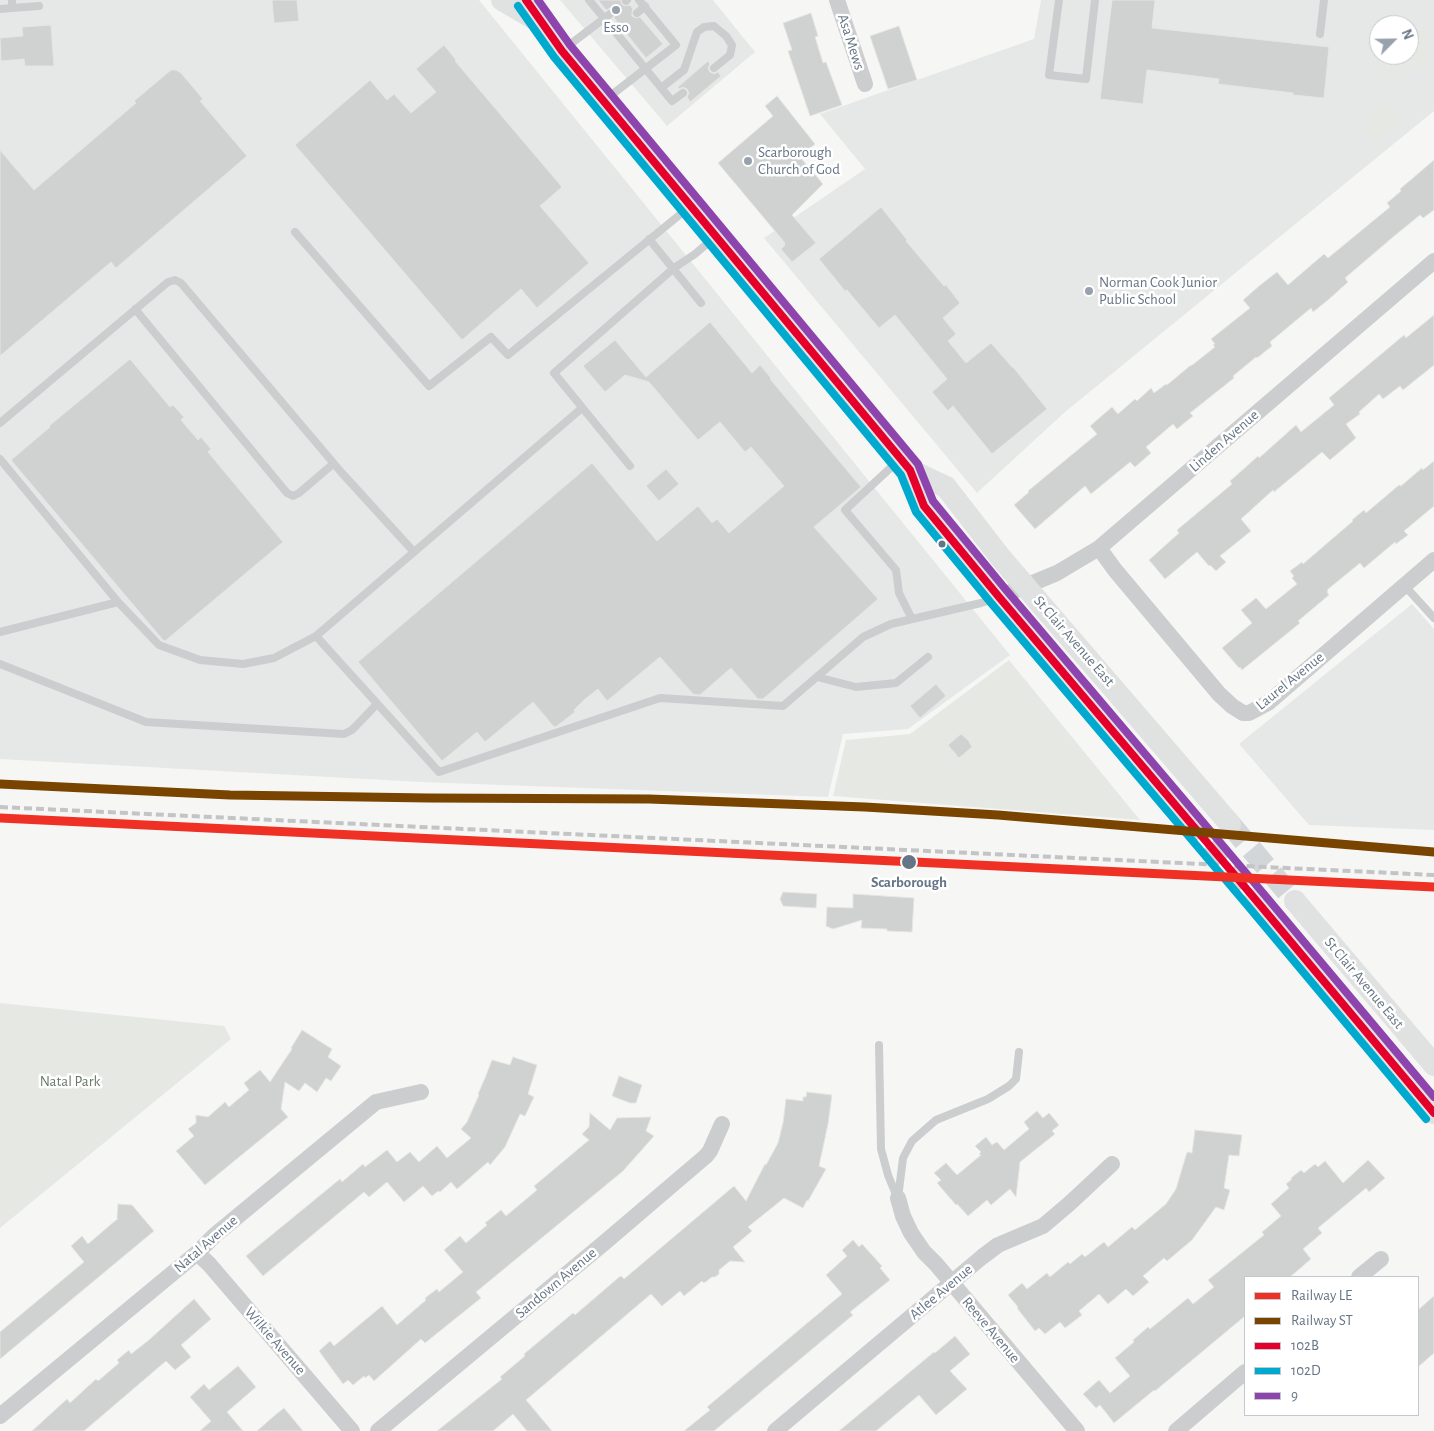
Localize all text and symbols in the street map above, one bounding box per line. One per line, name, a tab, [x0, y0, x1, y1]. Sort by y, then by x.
marker: Esso	[610, 4, 622, 16]
street label: Asa Mews	[834, 12, 868, 72]
north arrow	[1369, 15, 1419, 65]
place label: Esso	[603, 18, 629, 36]
text: N	[1399, 27, 1415, 42]
place label: Scarborough Church of God	[758, 143, 840, 178]
marker: Scarborough Church of God	[742, 155, 754, 167]
place label: Norman Cook Junior Public School	[1099, 273, 1217, 308]
marker: Norman Cook Junior Public School	[1083, 285, 1095, 297]
street label: Linden Avenue	[1186, 406, 1262, 476]
unlabelled marker	[937, 539, 947, 549]
street label: St Clair Avenue East	[1030, 592, 1118, 690]
street label: Laurel Avenue	[1252, 648, 1328, 714]
marker: Scarborough	[900, 853, 918, 871]
place label: Scarborough	[871, 873, 947, 891]
street label: St Clair Avenue East	[1320, 934, 1408, 1032]
park label: Natal Park	[40, 1072, 100, 1090]
street label: Natal Avenue	[170, 1211, 242, 1277]
street label: Sandown Avenue	[512, 1244, 600, 1322]
street label: Atlee Avenue	[906, 1260, 976, 1324]
legend	[1244, 1276, 1419, 1416]
text: Railway LE	[1291, 1288, 1352, 1303]
street label: Reeve Avenue	[958, 1293, 1024, 1367]
street label: Wilkie Avenue	[241, 1303, 309, 1379]
text: Railway ST	[1291, 1313, 1353, 1328]
text: 102B	[1291, 1338, 1319, 1353]
text: 102D	[1291, 1363, 1321, 1378]
text: 9	[1291, 1388, 1298, 1403]

